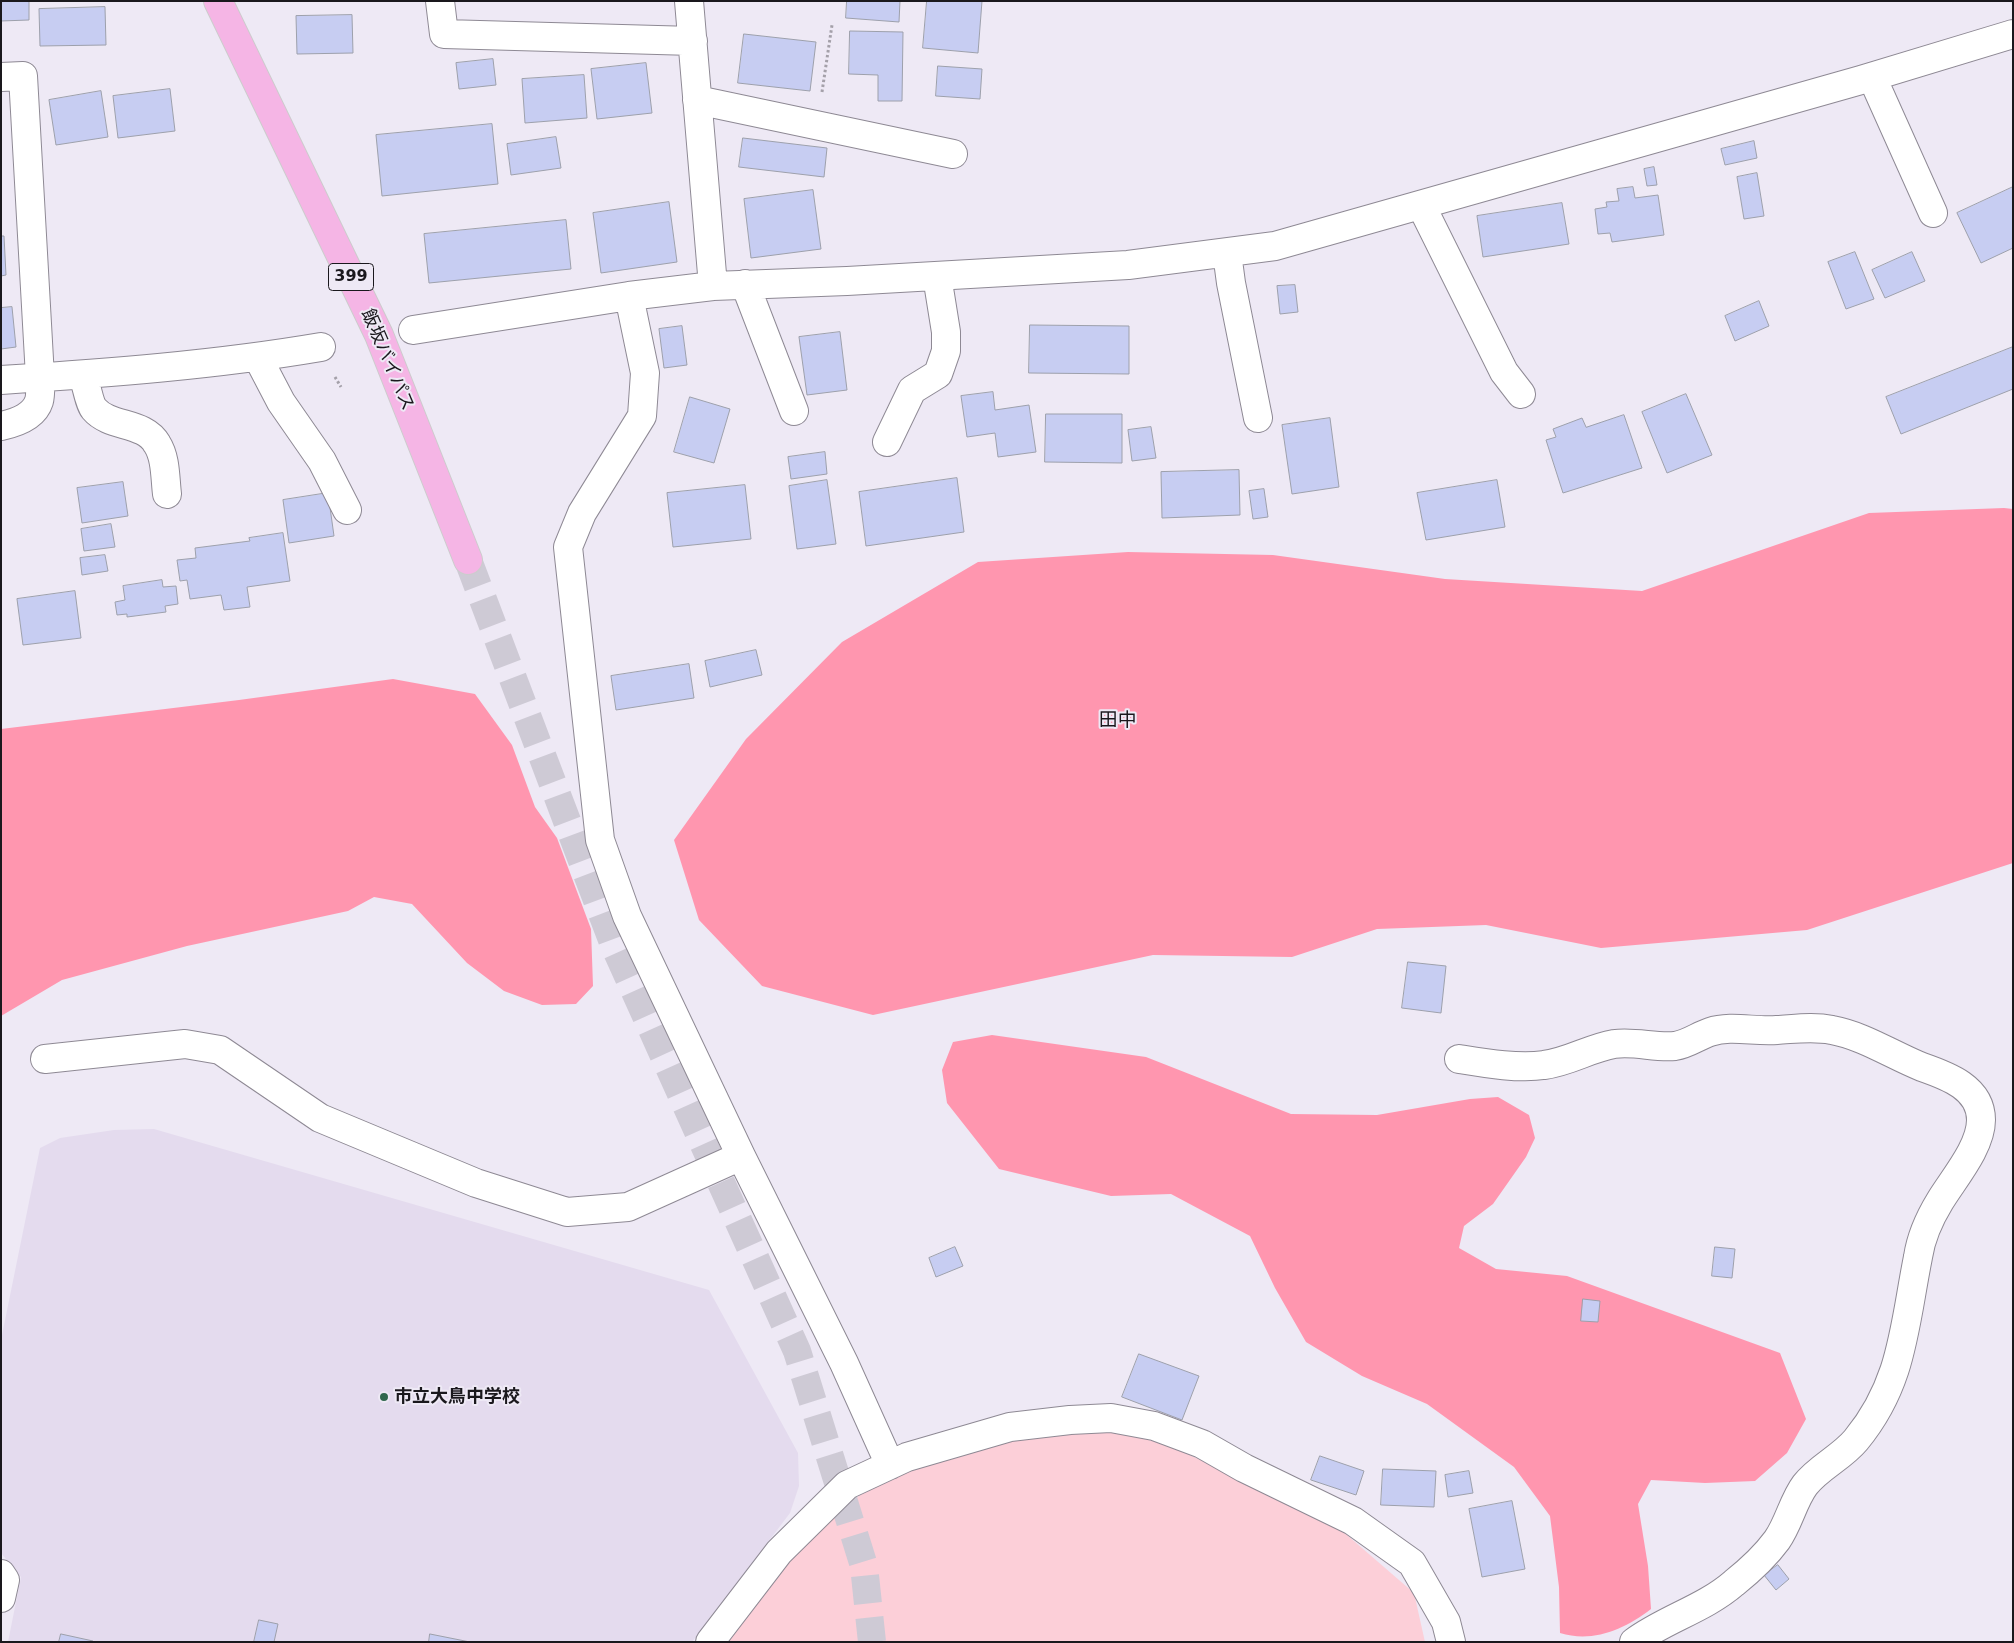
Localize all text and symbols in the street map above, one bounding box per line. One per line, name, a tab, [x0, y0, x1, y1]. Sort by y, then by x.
road number: 399	[328, 264, 374, 290]
street label: 飯坂バイパス	[356, 306, 418, 414]
district label: 田中	[1099, 710, 1137, 732]
place label: 市立大鳥中学校	[394, 1386, 520, 1408]
marker: 市立大鳥中学校	[378, 1391, 390, 1403]

